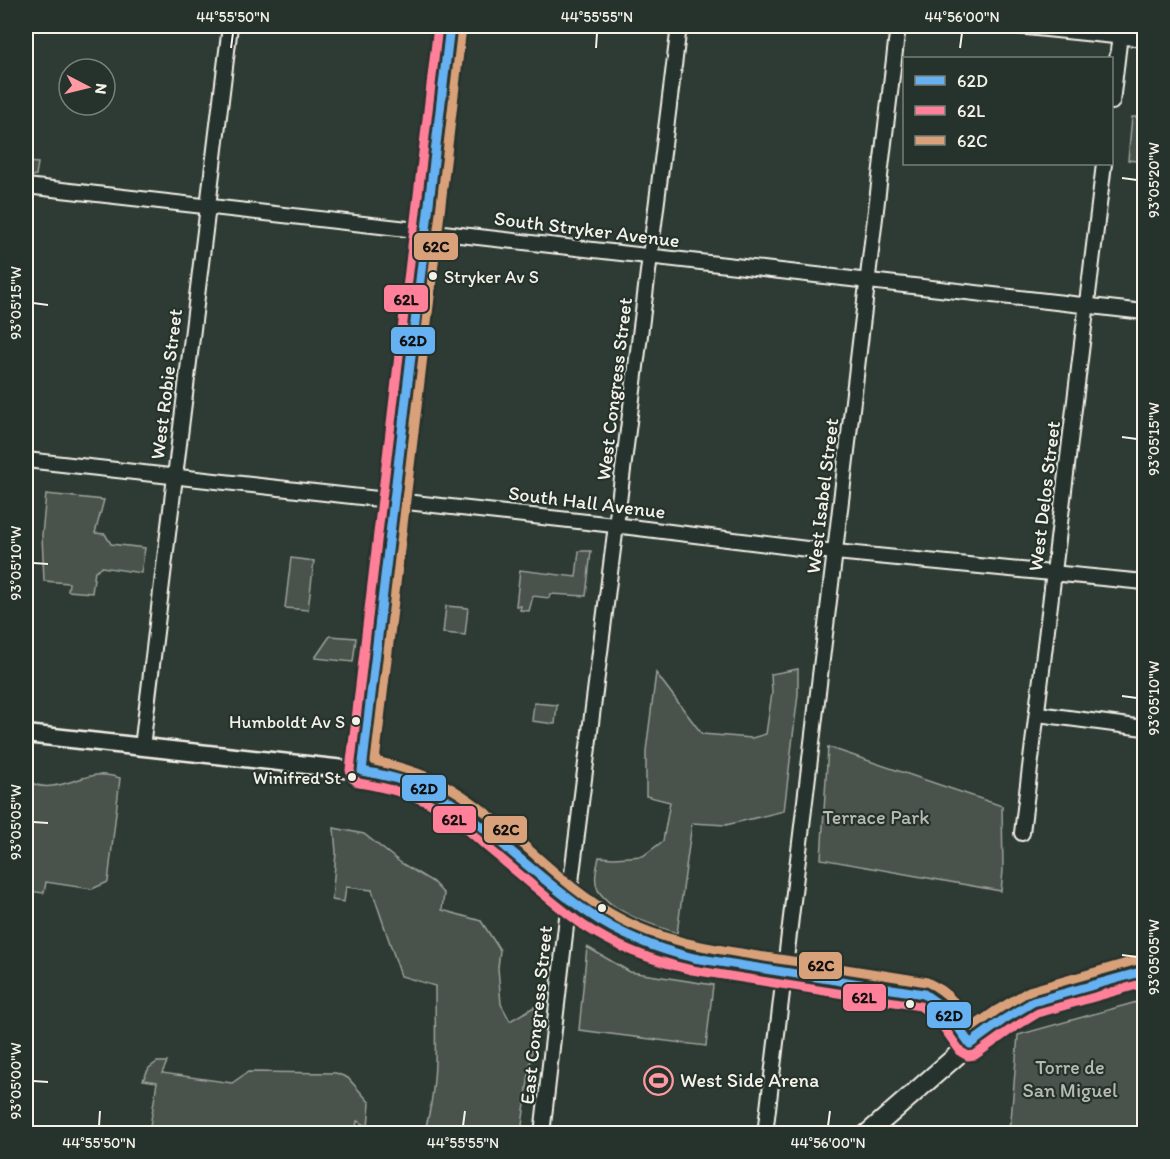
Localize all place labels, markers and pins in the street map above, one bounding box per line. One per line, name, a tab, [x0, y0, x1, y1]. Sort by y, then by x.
place label: Stryker Av S	[444, 266, 539, 288]
marker: Stryker Av S	[427, 270, 439, 282]
place label: Humboldt Av S	[229, 711, 345, 733]
marker: Humboldt Av S	[350, 715, 362, 727]
place label: Winifred St	[253, 767, 341, 789]
marker: Winifred St	[346, 771, 358, 783]
unlabelled marker	[596, 902, 608, 914]
unlabelled marker	[904, 998, 916, 1010]
sports icon: West Side Arena	[643, 1064, 675, 1096]
place label: West Side Arena	[680, 1068, 819, 1092]

